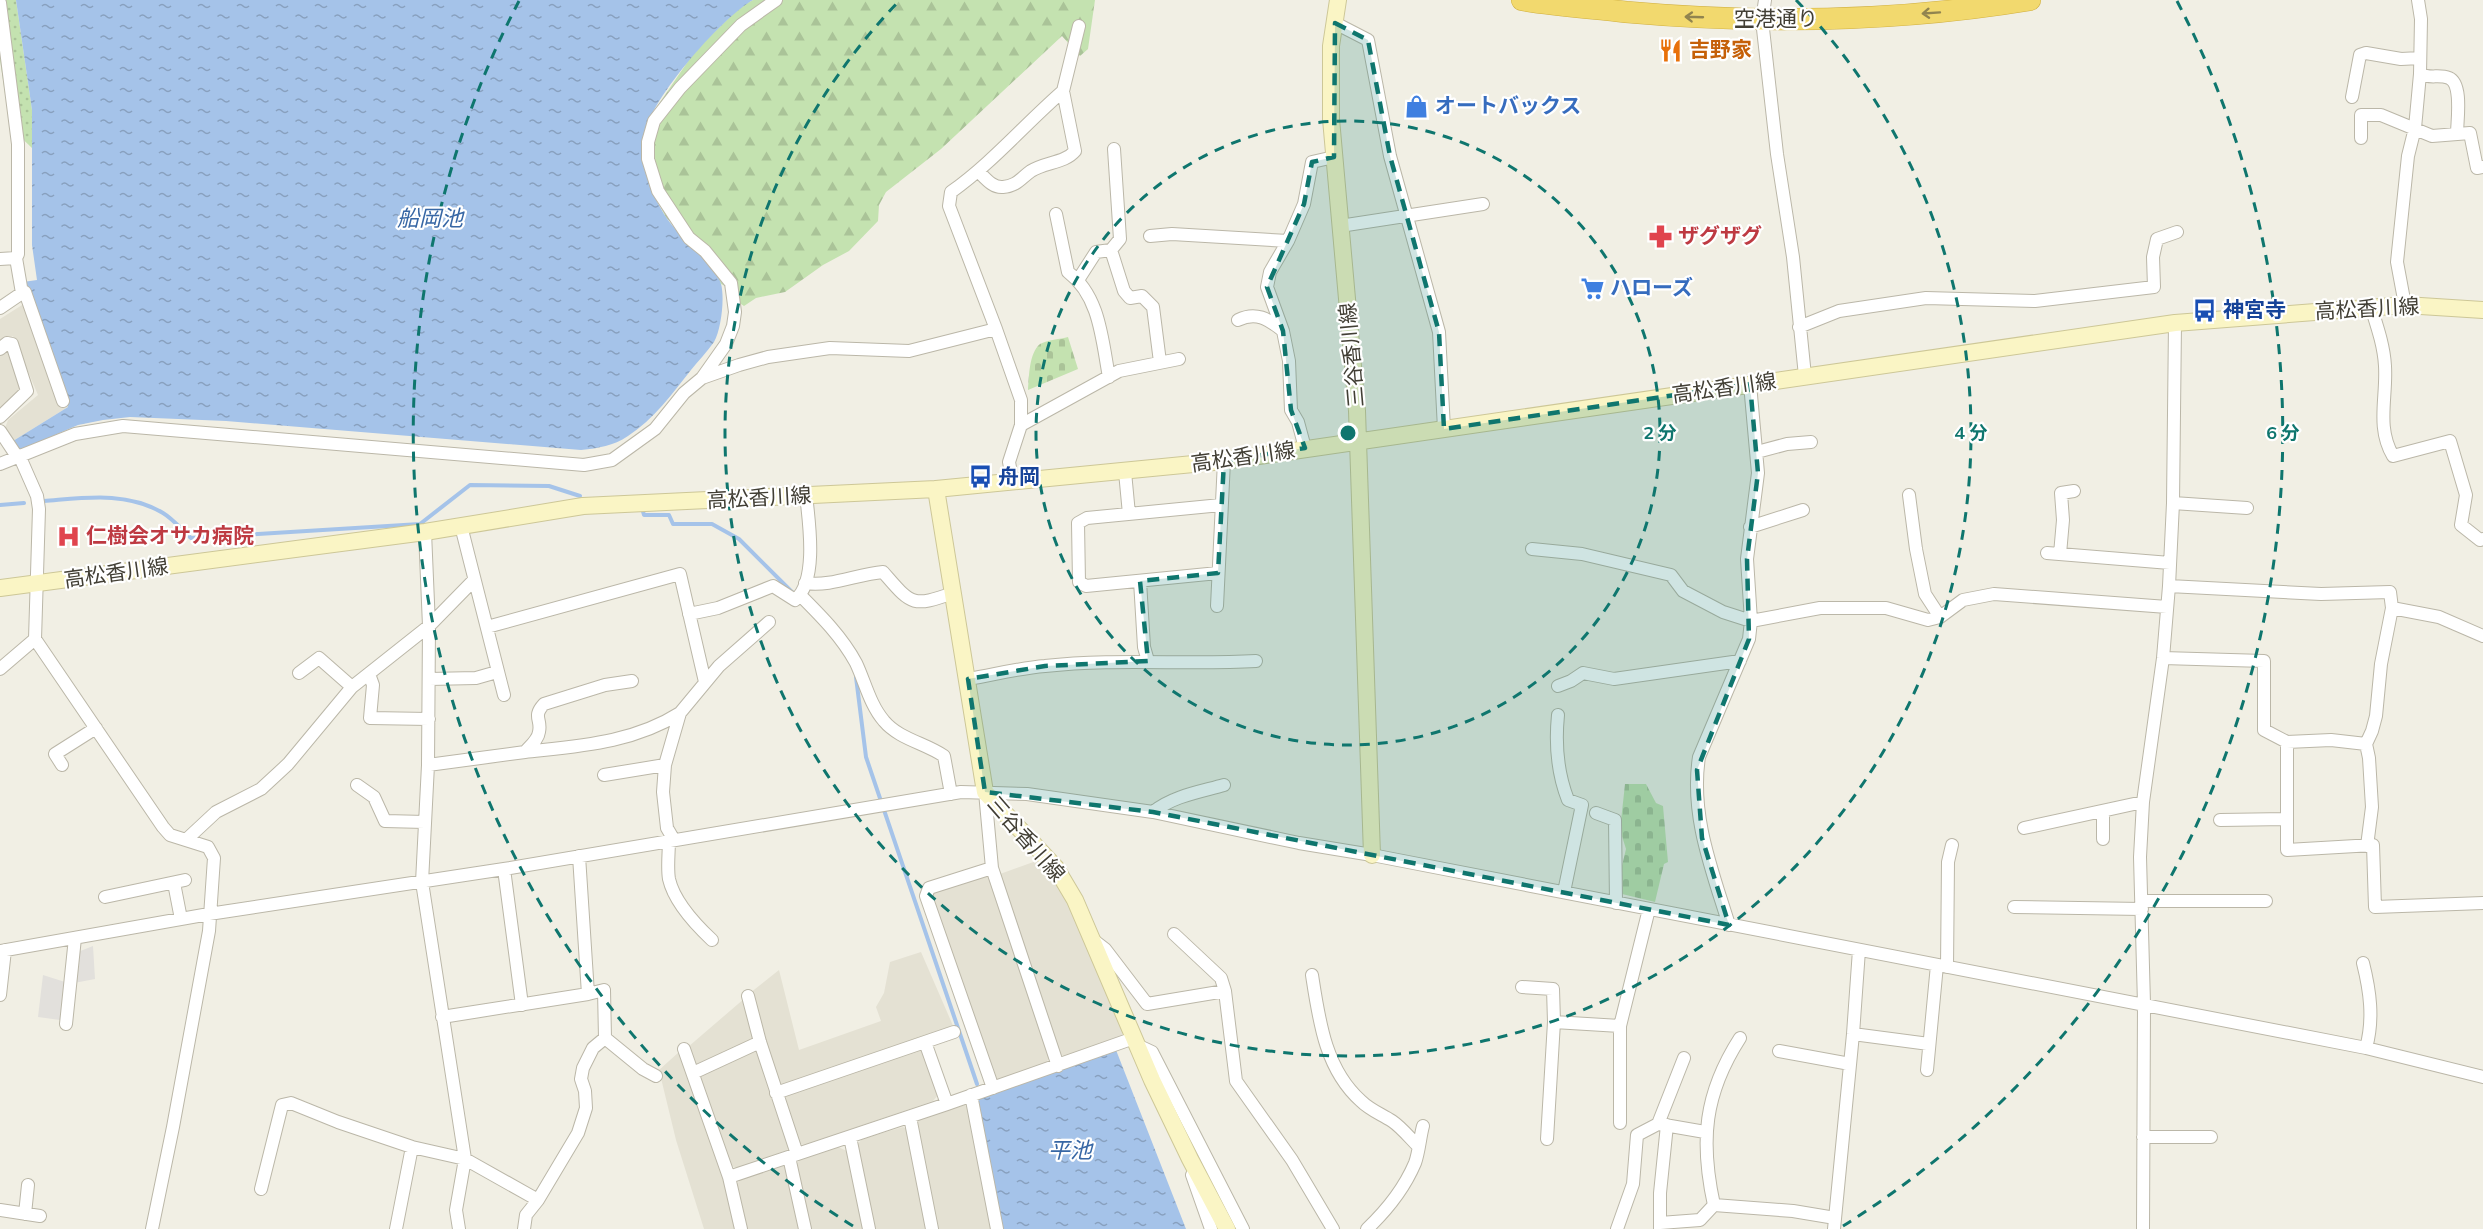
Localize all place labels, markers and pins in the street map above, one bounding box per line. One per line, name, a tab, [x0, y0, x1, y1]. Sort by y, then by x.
place label: 吉野家	[1689, 36, 1752, 62]
restaurant icon: 吉野家	[1658, 37, 1684, 63]
place label: オートバックス	[1435, 92, 1581, 118]
shop icon: オートバックス	[1404, 93, 1430, 119]
place label: ザグザグ	[1678, 222, 1762, 248]
pharmacy icon: ザグザグ	[1647, 223, 1673, 249]
place label: ハローズ	[1610, 274, 1693, 300]
supermarket icon: ハローズ	[1579, 275, 1605, 301]
place label: 神宮寺	[2223, 296, 2286, 322]
bus stop icon: 神宮寺	[2192, 297, 2218, 323]
centre of rings	[1338, 423, 1358, 443]
place label: 舟岡	[998, 463, 1040, 489]
bus stop icon: 舟岡	[967, 464, 993, 490]
place label: 仁樹会オサカ病院	[86, 522, 254, 548]
hospital icon: 仁樹会オサカ病院	[55, 523, 81, 549]

